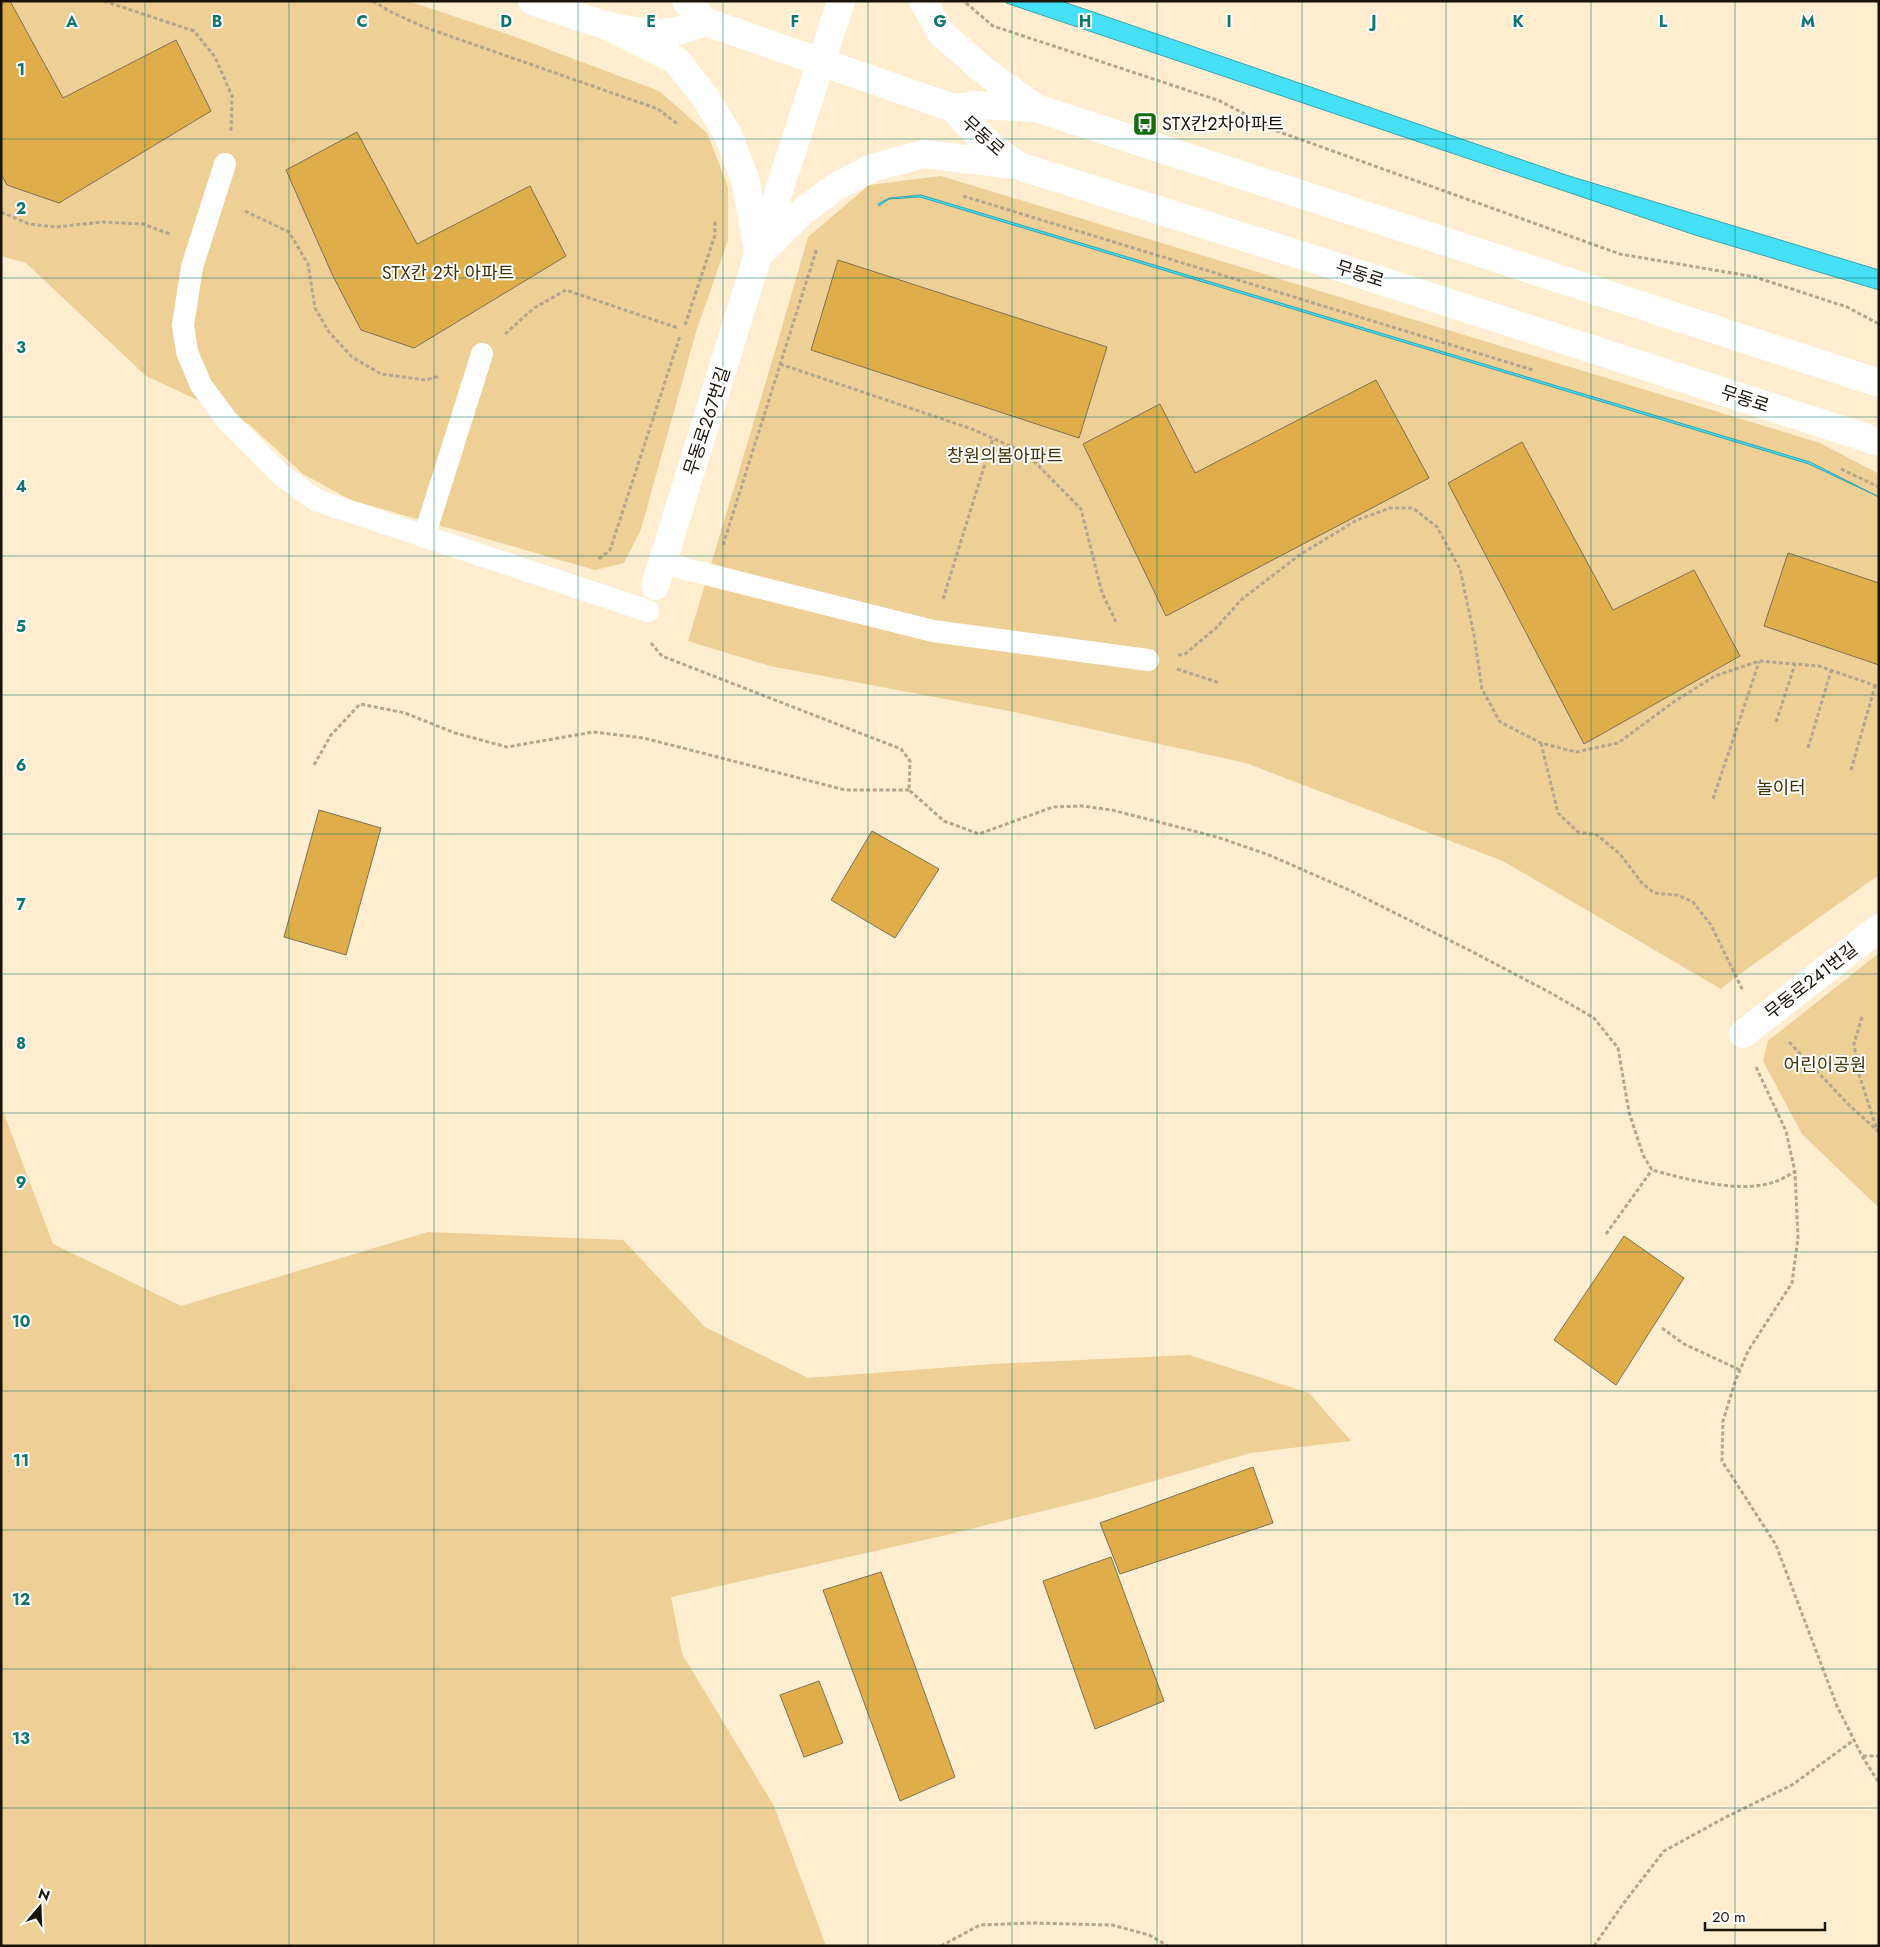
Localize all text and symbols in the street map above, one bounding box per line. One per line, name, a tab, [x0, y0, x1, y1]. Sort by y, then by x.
text: A	[65, 10, 78, 33]
text: B	[212, 10, 222, 33]
text: C	[356, 10, 368, 33]
text: D	[500, 10, 512, 33]
text: E	[646, 10, 656, 33]
text: F	[791, 10, 799, 33]
text: G	[933, 10, 947, 33]
text: H	[1079, 10, 1091, 33]
text: I	[1226, 10, 1232, 33]
text: J	[1368, 10, 1377, 33]
text: K	[1512, 10, 1524, 33]
text: L	[1659, 10, 1668, 33]
text: M	[1801, 10, 1815, 33]
text: 1	[17, 58, 25, 81]
street label: 무동로	[956, 110, 1010, 162]
bus stop icon: STX칸2차아파트	[1132, 111, 1158, 137]
place label: STX칸2차아파트	[1162, 111, 1284, 137]
text: 2	[16, 197, 26, 220]
street label: 무동로	[1332, 254, 1388, 294]
park label: STX칸 2차 아파트	[382, 260, 514, 286]
text: 3	[16, 336, 26, 359]
street label: 무동로267번길	[677, 363, 737, 479]
street label: 무동로	[1717, 379, 1773, 419]
park label: 창원의봄아파트	[947, 443, 1063, 469]
text: 4	[15, 475, 27, 498]
text: 5	[16, 615, 26, 638]
text: 6	[16, 754, 26, 777]
park label: 놀이터	[1756, 775, 1806, 801]
text: 7	[16, 893, 26, 916]
street label: 무동로241번길	[1759, 936, 1863, 1026]
text: 8	[16, 1032, 26, 1055]
park label: 어린이공원	[1784, 1052, 1866, 1078]
text: 9	[16, 1171, 26, 1194]
text: 10	[12, 1310, 30, 1333]
text: 11	[13, 1449, 29, 1472]
text: 12	[12, 1588, 30, 1611]
text: 13	[12, 1727, 30, 1750]
north arrow	[15, 1882, 65, 1932]
text: N	[36, 1883, 53, 1906]
scale bar	[1705, 1900, 1825, 1932]
text: 20 m	[1712, 1906, 1746, 1928]

